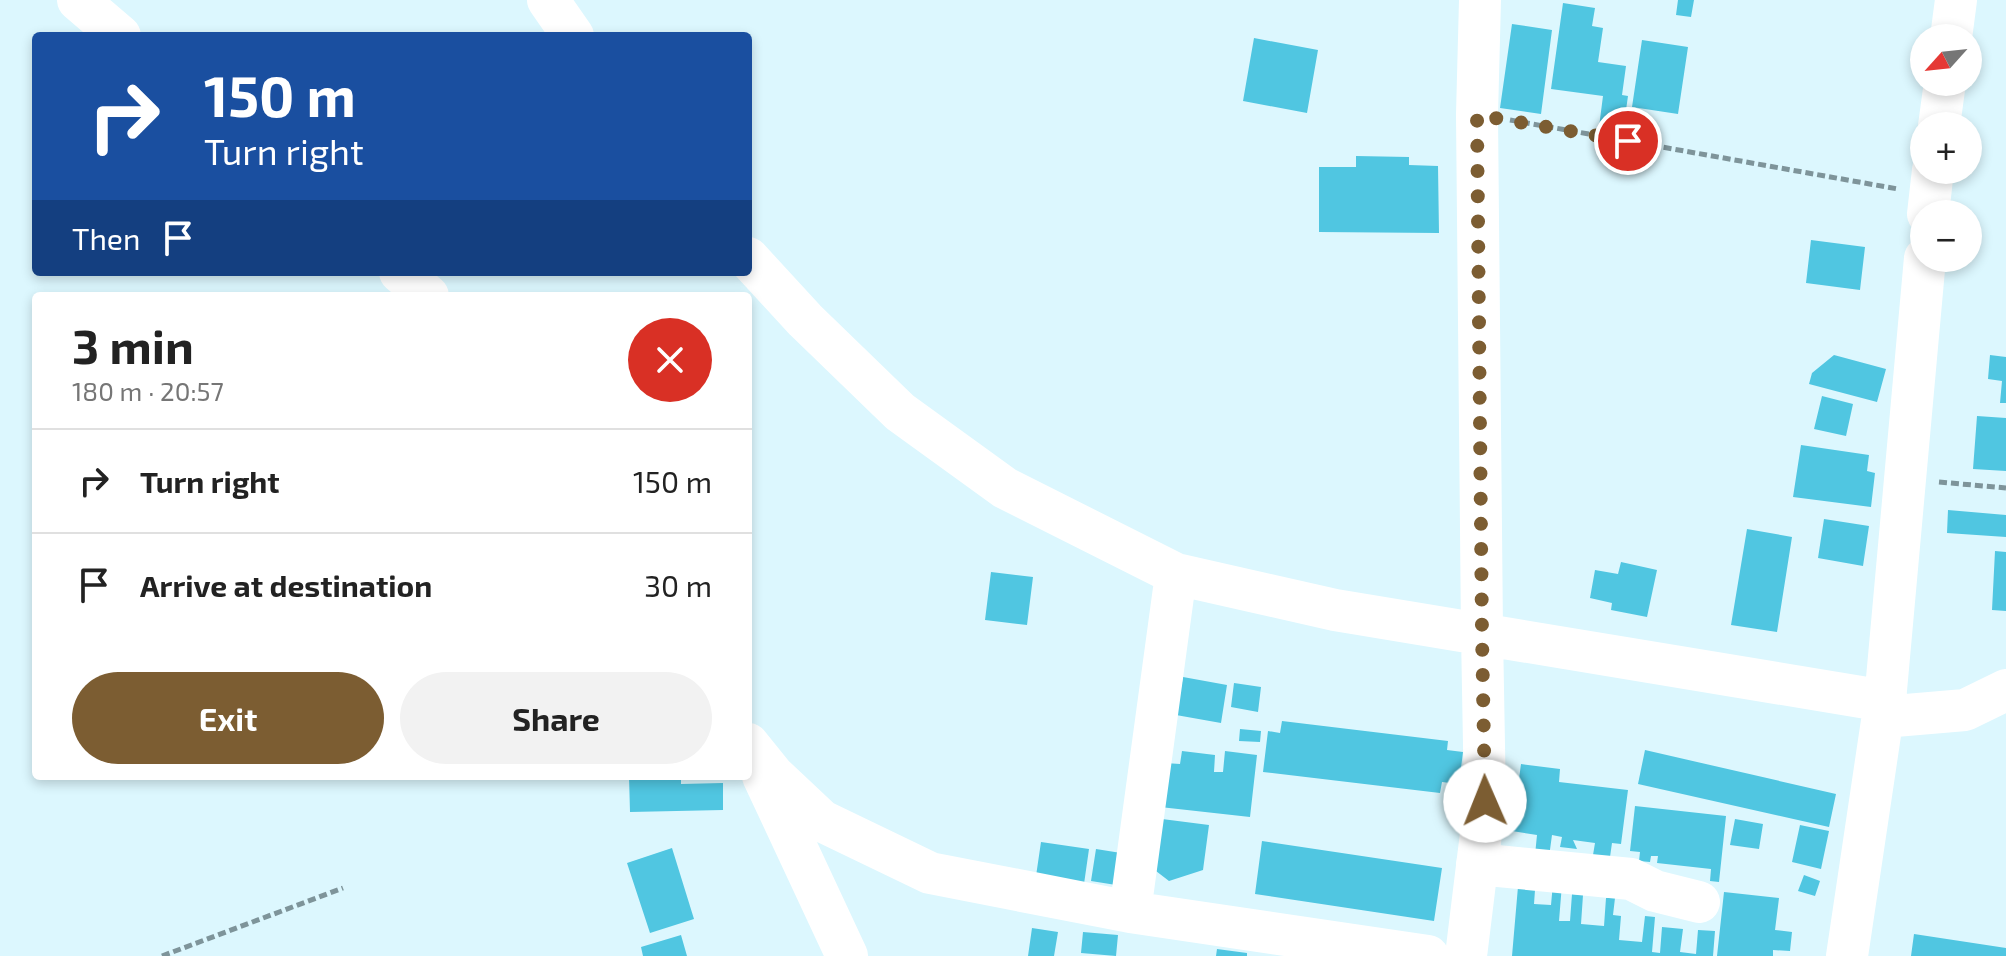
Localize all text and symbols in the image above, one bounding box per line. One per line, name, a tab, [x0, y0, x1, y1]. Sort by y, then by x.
north arrow	[1910, 24, 1982, 96]
map controls	[1910, 24, 1982, 272]
text: 150 m	[204, 61, 356, 128]
icon: right	[72, 64, 176, 168]
pin	[1594, 107, 1662, 175]
button: +	[1910, 112, 1982, 184]
icon: arrive	[1606, 119, 1650, 163]
text: Turn right	[204, 129, 364, 172]
button: −	[1910, 200, 1982, 272]
icon: arrive	[156, 216, 200, 260]
text: Then	[72, 220, 140, 256]
text: 3 min	[72, 316, 194, 374]
button: close	[628, 318, 712, 402]
text: 180 m · 20:57	[72, 375, 224, 406]
icon: right	[72, 459, 116, 503]
text: Turn right	[140, 463, 280, 499]
text: 150 m	[633, 463, 712, 499]
icon: arrive	[72, 563, 116, 607]
text: Arrive at destination	[140, 567, 432, 603]
text: 30 m	[644, 567, 712, 603]
button: Exit	[72, 672, 384, 764]
button: Share	[400, 672, 712, 764]
position arrow	[1443, 759, 1527, 843]

